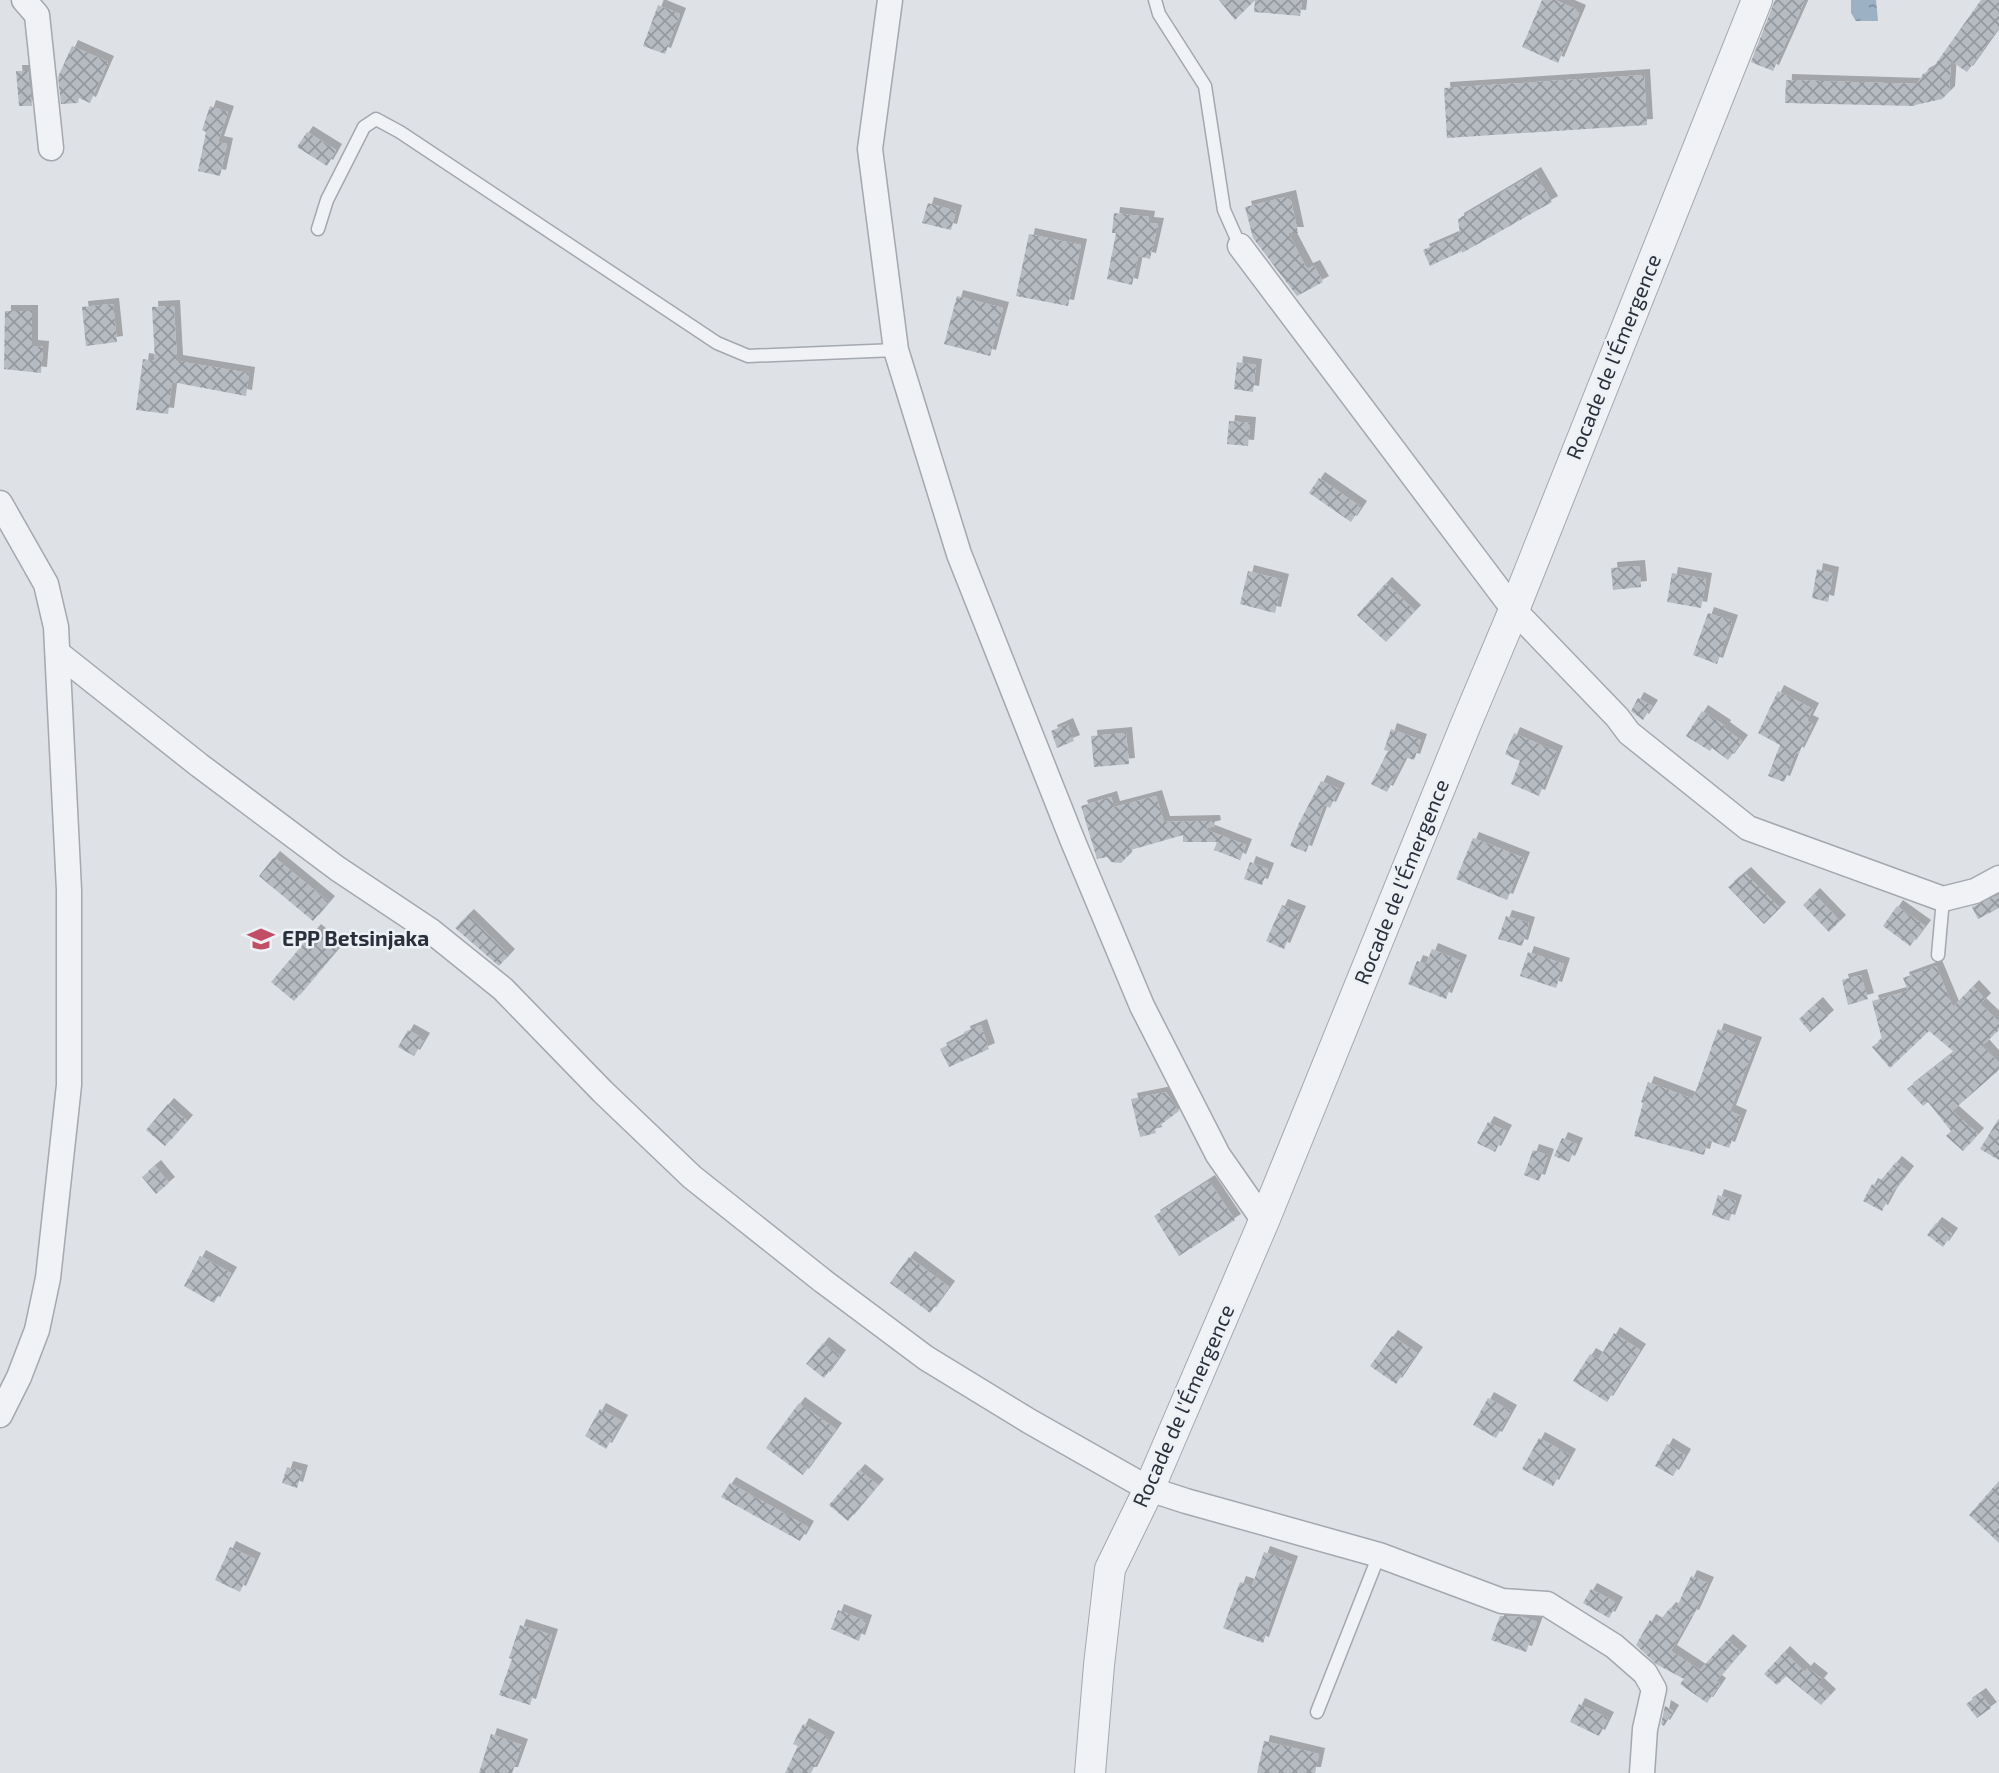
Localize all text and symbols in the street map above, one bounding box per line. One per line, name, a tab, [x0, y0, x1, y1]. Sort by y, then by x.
street label: Rocade de l'Émergence	[1560, 250, 1665, 463]
street label: Rocade de l'Émergence	[1348, 775, 1453, 988]
school or university icon: EPP Betsinjaka	[246, 924, 276, 954]
place label: EPP Betsinjaka	[282, 925, 429, 950]
street label: Rocade de l'Émergence	[1127, 1300, 1239, 1511]

